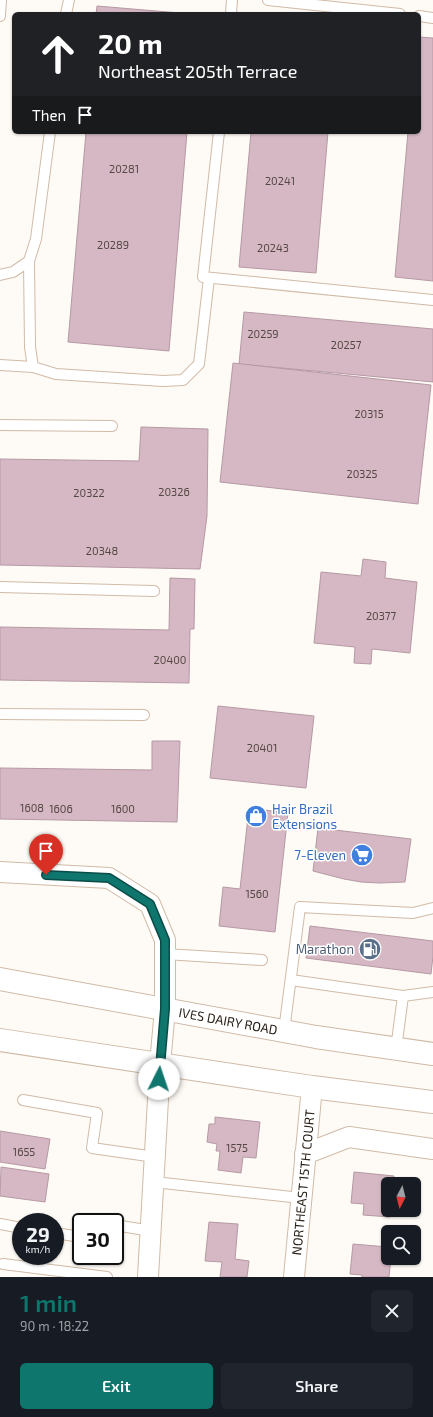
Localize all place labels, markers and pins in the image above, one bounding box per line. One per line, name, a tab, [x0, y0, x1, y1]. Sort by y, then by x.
place label: Hair Brazil Extensions	[272, 801, 337, 832]
shop icon: Hair Brazil Extensions	[243, 803, 269, 829]
pin	[29, 834, 63, 875]
supermarket icon: 7-Eleven	[349, 842, 375, 868]
place label: 7-Eleven	[294, 847, 346, 863]
fuel station icon: Marathon	[357, 936, 383, 962]
place label: Marathon	[296, 941, 354, 957]

